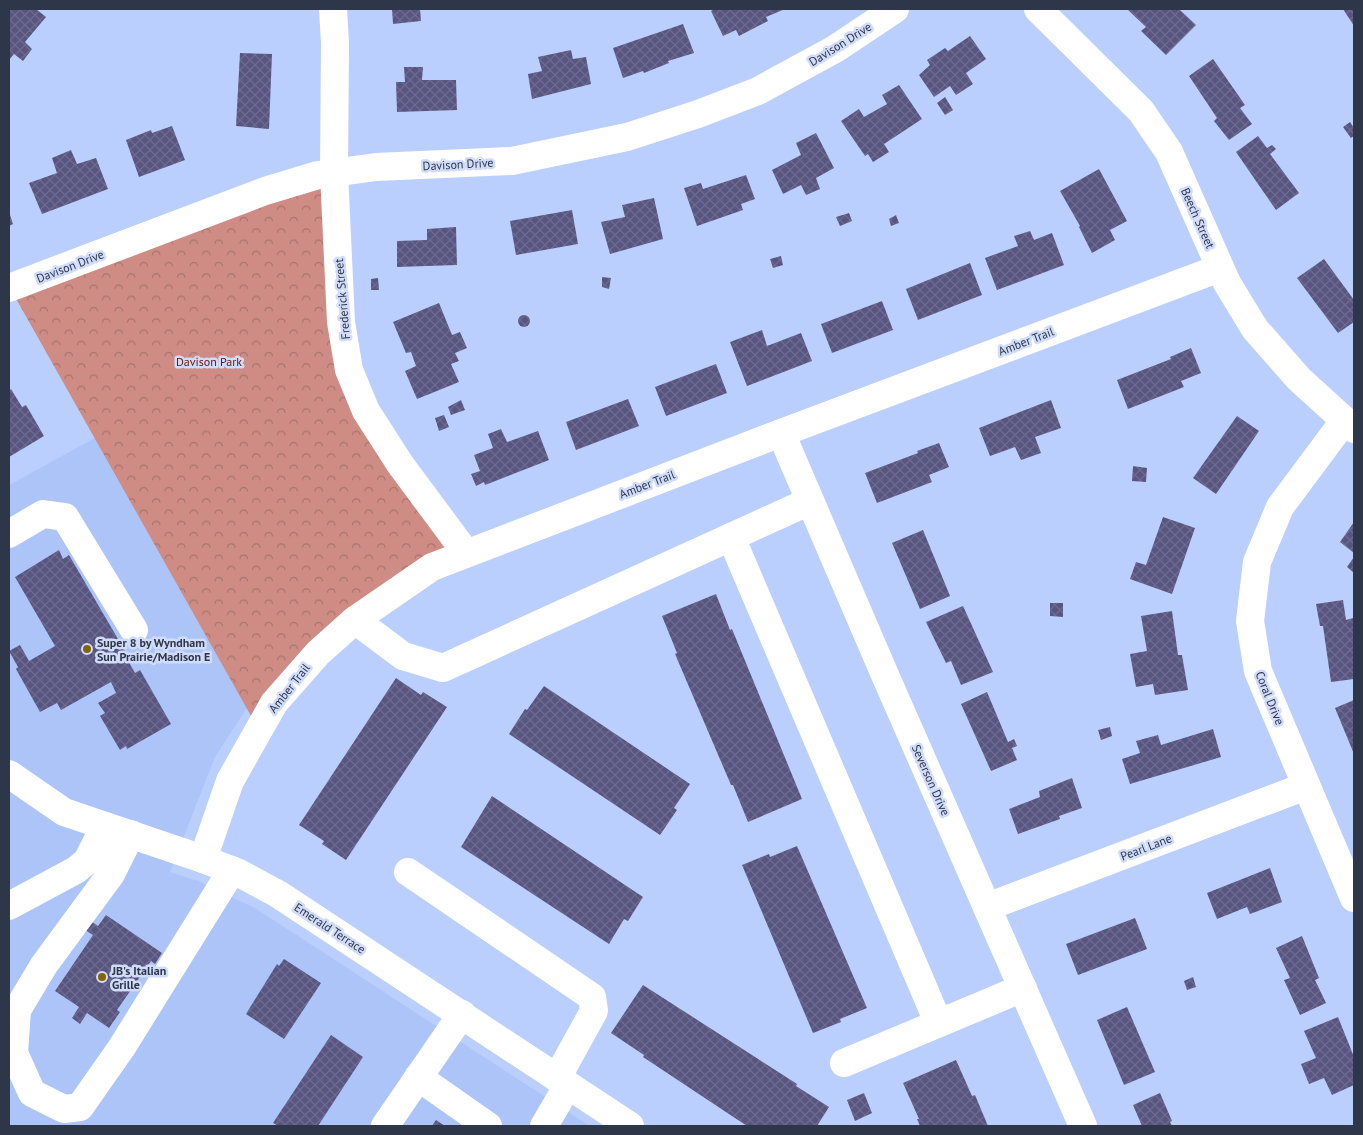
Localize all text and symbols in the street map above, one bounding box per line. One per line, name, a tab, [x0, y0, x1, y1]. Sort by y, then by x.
street label: Davison Drive	[806, 19, 874, 69]
street label: Davison Drive	[422, 155, 494, 173]
street label: Beech Street	[1178, 185, 1218, 251]
street label: Davison Drive	[34, 246, 106, 286]
street label: Frederick Street	[331, 258, 353, 340]
street label: Amber Trail	[996, 323, 1056, 358]
park label: Davison Park	[176, 354, 242, 369]
street label: Amber Trail	[617, 466, 677, 501]
place label: Super 8 by Wyndham Sun Prairie/Madison E	[97, 635, 210, 664]
marker: Super 8 by Wyndham Sun Prairie/Madison E	[81, 643, 93, 655]
street label: Amber Trail	[265, 660, 313, 716]
street label: Coral Drive	[1252, 669, 1288, 727]
street label: Severson Drive	[909, 742, 953, 818]
street label: Pearl Lane	[1118, 830, 1174, 864]
street label: Emerald Terrace	[292, 899, 368, 957]
place label: JB's Italian Grille	[111, 963, 166, 992]
marker: JB's Italian Grille	[96, 971, 108, 983]

